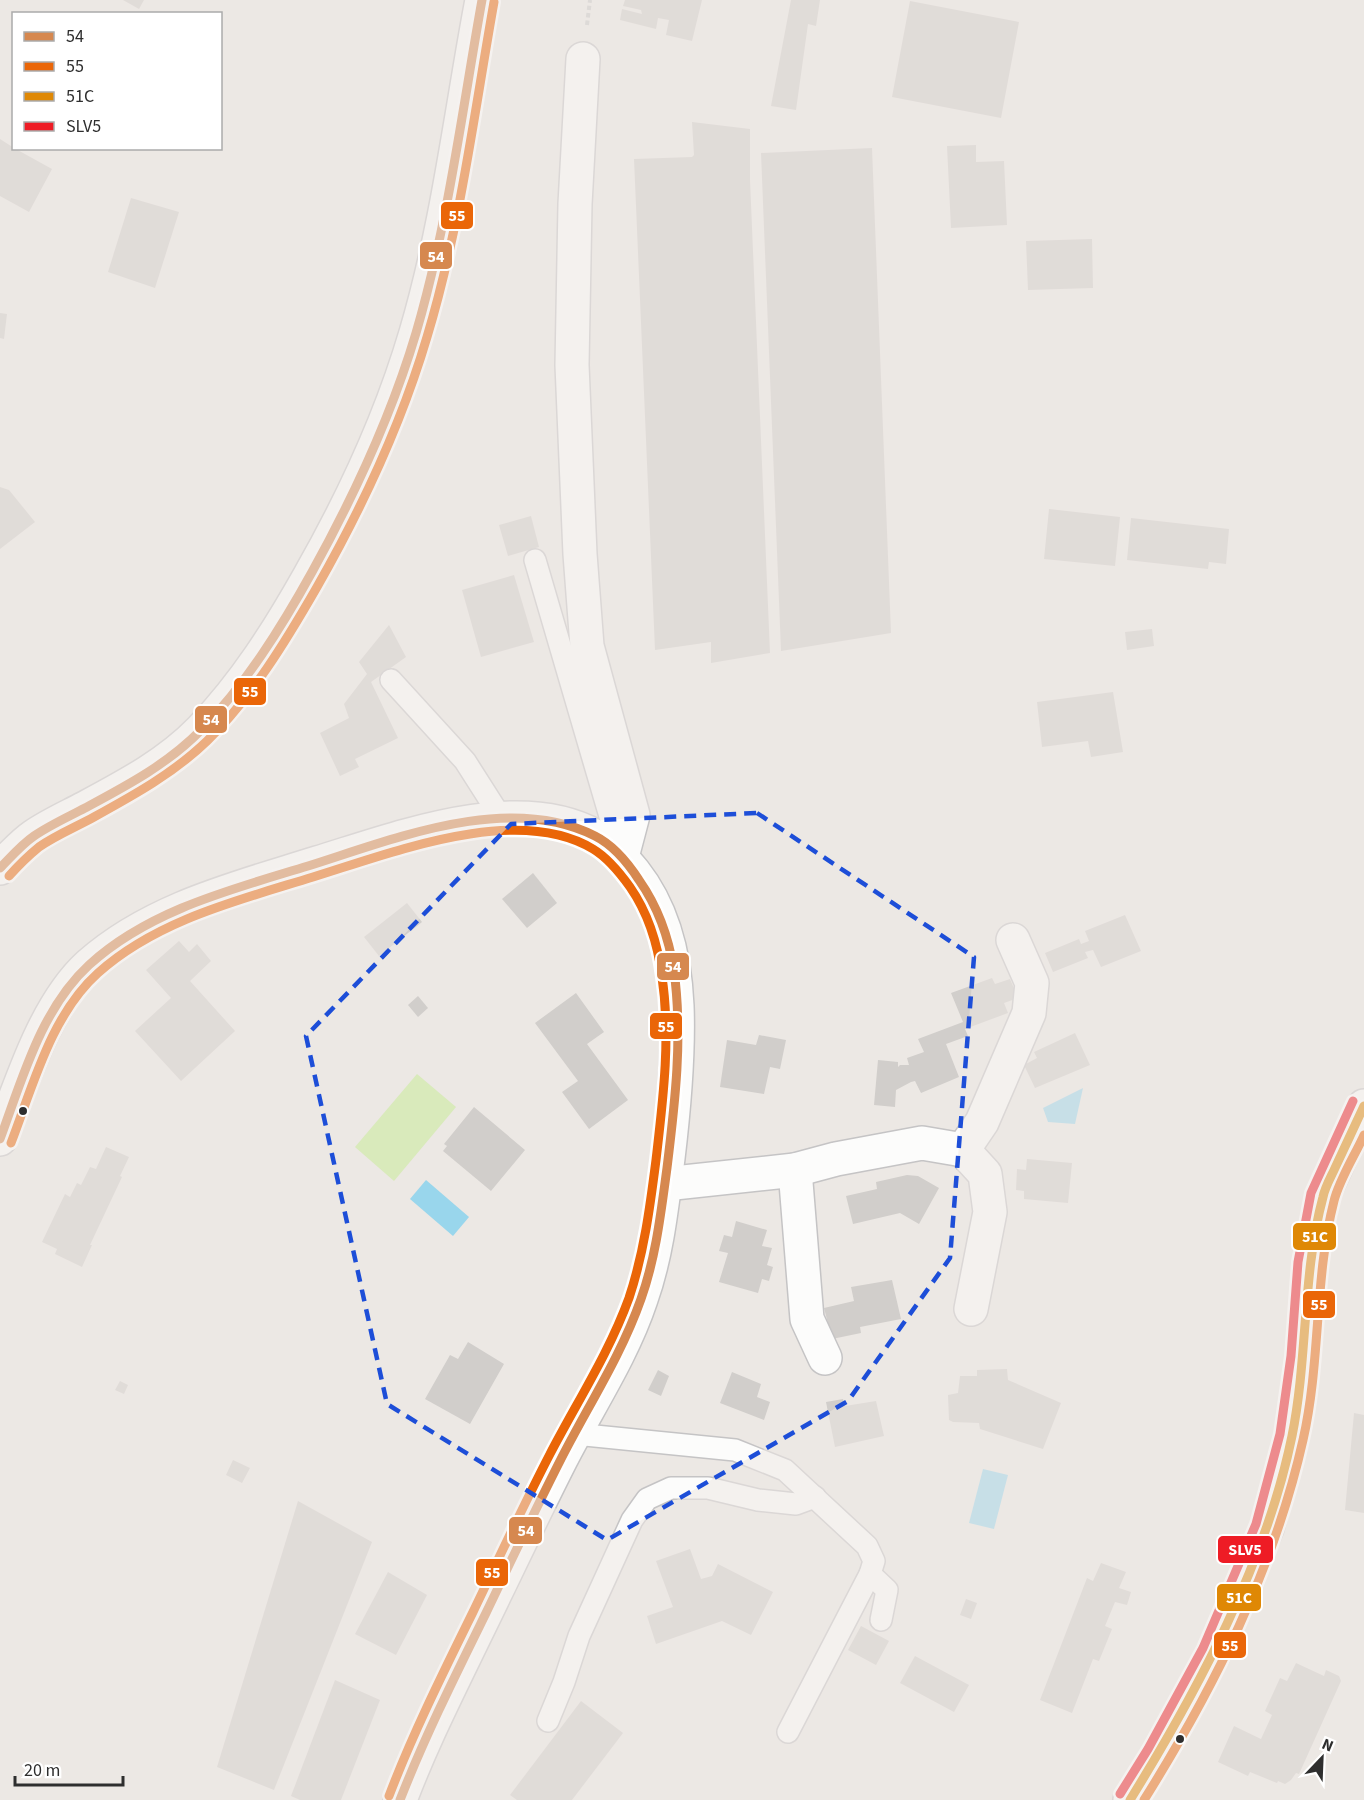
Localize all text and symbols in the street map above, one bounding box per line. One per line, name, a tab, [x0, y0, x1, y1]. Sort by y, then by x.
legend	[12, 12, 222, 150]
text: 54	[66, 24, 84, 49]
text: 55	[66, 54, 84, 79]
text: 51C	[66, 84, 94, 109]
text: SLV5	[66, 114, 101, 139]
line badge: 55	[440, 201, 474, 230]
text: 55	[449, 205, 465, 227]
line badge: 54	[419, 241, 453, 270]
text: 54	[428, 246, 445, 268]
line badge: 55	[233, 677, 267, 706]
text: 55	[242, 681, 258, 703]
line badge: 54	[194, 705, 228, 734]
text: 54	[203, 709, 220, 731]
line badge: 54	[656, 952, 690, 981]
text: 54	[665, 956, 682, 978]
line badge: 55	[649, 1012, 683, 1040]
text: 55	[658, 1016, 674, 1038]
unlabelled marker	[17, 1105, 29, 1117]
line badge: 51C	[1292, 1222, 1337, 1251]
text: 51C	[1302, 1226, 1328, 1248]
line badge: 55	[1302, 1290, 1336, 1319]
text: 55	[1311, 1294, 1327, 1316]
line badge: 54	[508, 1516, 543, 1545]
text: 54	[518, 1520, 535, 1542]
line badge: SLV5	[1217, 1535, 1274, 1564]
text: SLV5	[1228, 1539, 1262, 1561]
line badge: 55	[475, 1558, 509, 1587]
text: 55	[484, 1562, 500, 1584]
line badge: 51C	[1216, 1583, 1262, 1612]
text: 51C	[1226, 1587, 1252, 1609]
line badge: 55	[1213, 1631, 1247, 1659]
text: 55	[1222, 1635, 1238, 1657]
north arrow	[1292, 1728, 1352, 1788]
unlabelled marker	[1174, 1733, 1186, 1745]
text: N	[1318, 1733, 1337, 1757]
scale bar	[15, 1749, 123, 1787]
text: 20 m	[24, 1758, 60, 1783]

